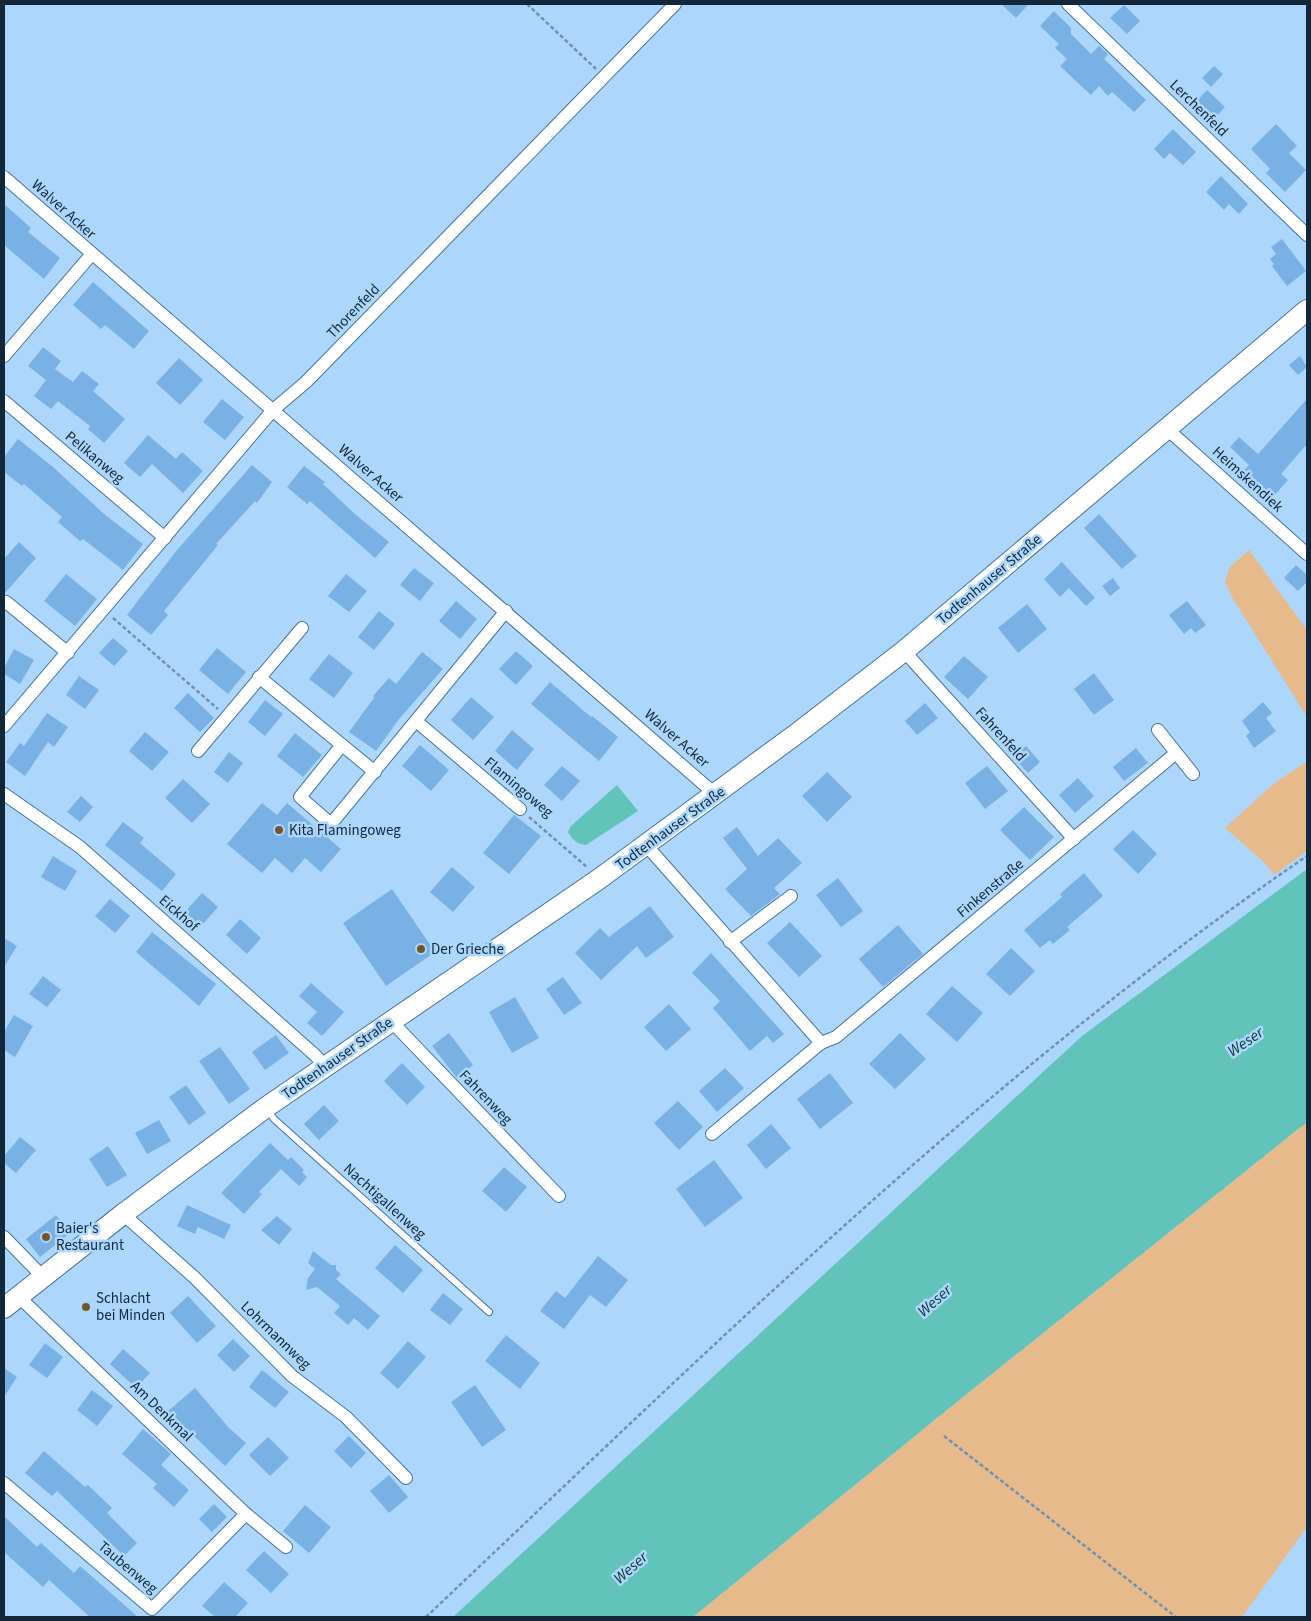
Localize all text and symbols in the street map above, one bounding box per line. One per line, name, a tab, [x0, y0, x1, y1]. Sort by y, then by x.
street label: Lerchenfeld	[1165, 75, 1233, 142]
street label: Walver Acker	[27, 175, 101, 245]
street label: Thorenfeld	[322, 279, 385, 343]
street label: Pelikanweg	[60, 426, 129, 489]
street label: Walver Acker	[333, 439, 408, 508]
street label: Heimskendiek	[1207, 442, 1288, 517]
street label: Todtenhauser Straße	[932, 529, 1046, 630]
street label: Fahrenfeld	[970, 702, 1031, 766]
street label: Walver Acker	[639, 704, 714, 773]
street label: Flamingoweg	[480, 752, 558, 823]
street label: Todtenhauser Straße	[611, 781, 729, 875]
place label: Kita Flamingoweg	[289, 820, 401, 841]
marker: Kita Flamingoweg	[273, 824, 285, 836]
street label: Finkenstraße	[952, 854, 1028, 923]
street label: Eickhof	[154, 890, 204, 937]
place label: Der Grieche	[431, 939, 504, 960]
marker: Der Grieche	[415, 943, 427, 955]
street label: Todtenhauser Straße	[278, 1012, 397, 1105]
water label: Weser	[1223, 1021, 1269, 1062]
street label: Fahrenweg	[454, 1065, 517, 1130]
street label: Nachtigallenweg	[339, 1159, 431, 1245]
place label: Baier's Restaurant	[56, 1218, 124, 1256]
marker: Baier's Restaurant	[40, 1231, 52, 1243]
water label: Weser	[913, 1279, 958, 1322]
place label: Schlacht bei Minden	[96, 1288, 165, 1326]
street label: Lohrmannweg	[236, 1296, 316, 1375]
marker: Schlacht bei Minden	[80, 1301, 92, 1313]
street label: Am Denkmal	[126, 1376, 198, 1447]
street label: Taubenweg	[93, 1536, 162, 1599]
water label: Weser	[609, 1546, 654, 1589]

